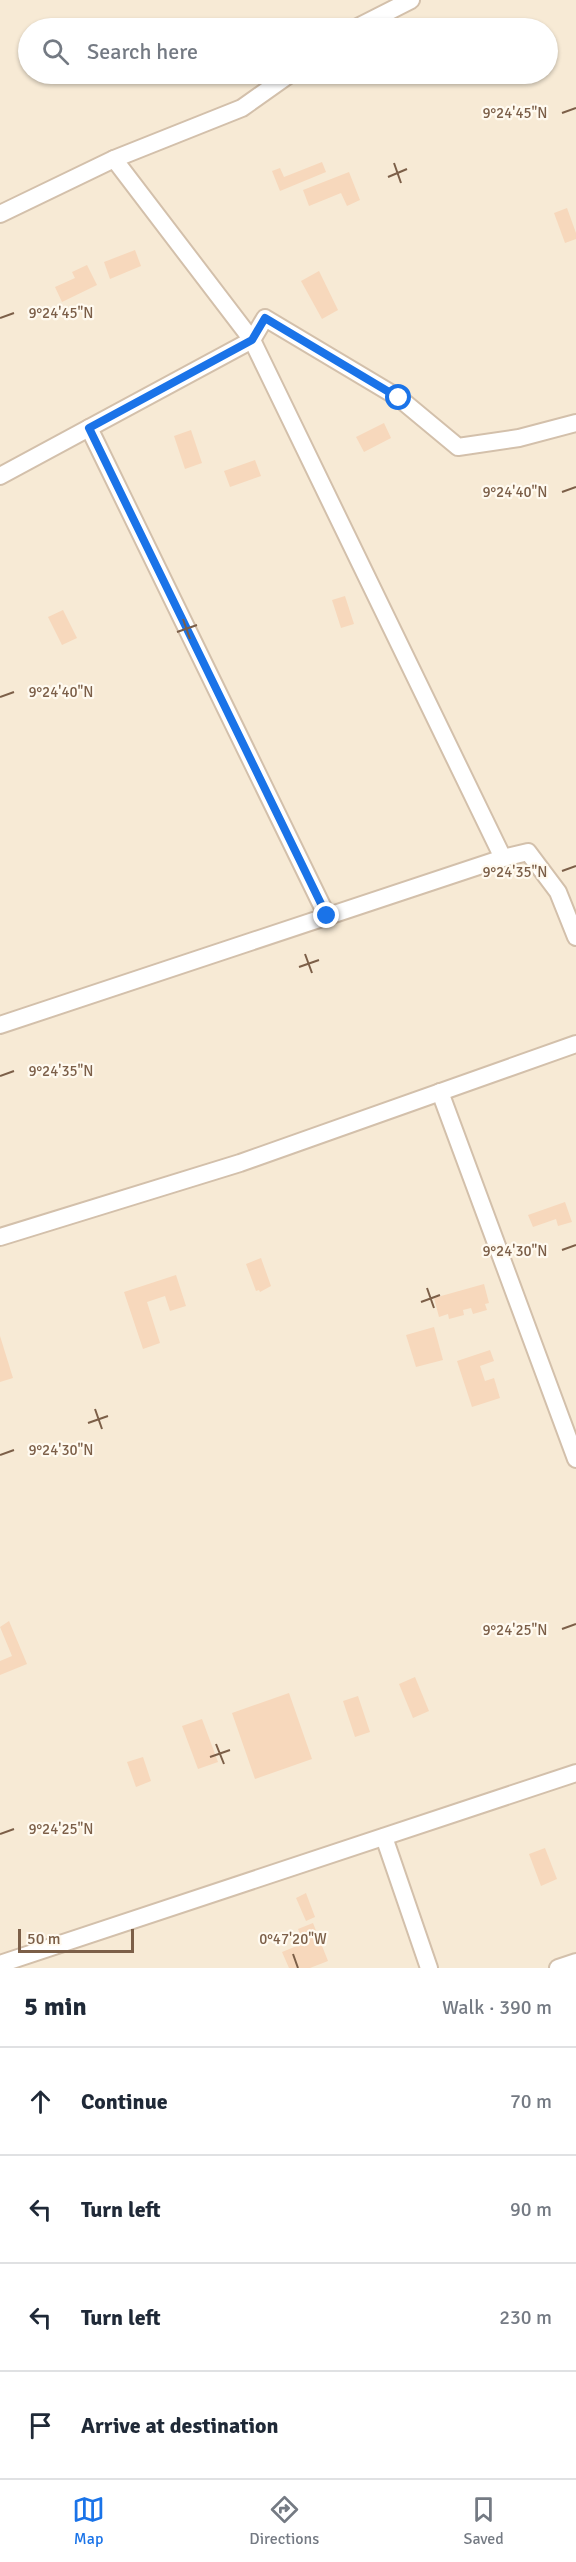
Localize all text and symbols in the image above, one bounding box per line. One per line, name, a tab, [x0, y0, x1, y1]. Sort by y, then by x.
search box	[18, 18, 558, 84]
icon: search	[39, 35, 72, 68]
text: Search here	[87, 38, 198, 65]
text: 9°24'45"N	[482, 104, 548, 122]
text: 9°24'45"N	[28, 304, 94, 322]
route start	[385, 384, 411, 410]
text: 9°24'40"N	[482, 483, 548, 501]
text: 9°24'40"N	[28, 683, 94, 701]
text: 9°24'35"N	[482, 863, 548, 881]
route end	[313, 902, 339, 928]
text: 9°24'35"N	[28, 1062, 94, 1080]
text: 9°24'30"N	[482, 1242, 548, 1260]
text: 9°24'30"N	[28, 1441, 94, 1459]
text: 9°24'25"N	[482, 1621, 548, 1639]
text: 9°24'25"N	[28, 1820, 94, 1838]
scale bar	[18, 1926, 134, 1954]
text: 50 m	[27, 1929, 61, 1949]
text: 0°47'20"W	[259, 1930, 327, 1948]
text: 5 min	[24, 1991, 87, 2023]
text: Walk · 390 m	[442, 1995, 552, 2020]
icon: ahead	[24, 2085, 57, 2118]
text: Continue	[81, 2088, 168, 2115]
text: 70 m	[510, 2089, 552, 2114]
icon: left	[24, 2193, 57, 2226]
text: Turn left	[81, 2196, 161, 2223]
text: 90 m	[510, 2197, 552, 2222]
icon: left	[24, 2301, 57, 2334]
text: Turn left	[81, 2304, 161, 2331]
text: 230 m	[499, 2305, 552, 2330]
icon: arrive	[24, 2409, 57, 2442]
text: Arrive at destination	[81, 2412, 278, 2439]
tab: Map	[72, 2493, 105, 2549]
tab: Directions	[249, 2493, 319, 2549]
tab: Saved	[464, 2493, 504, 2549]

